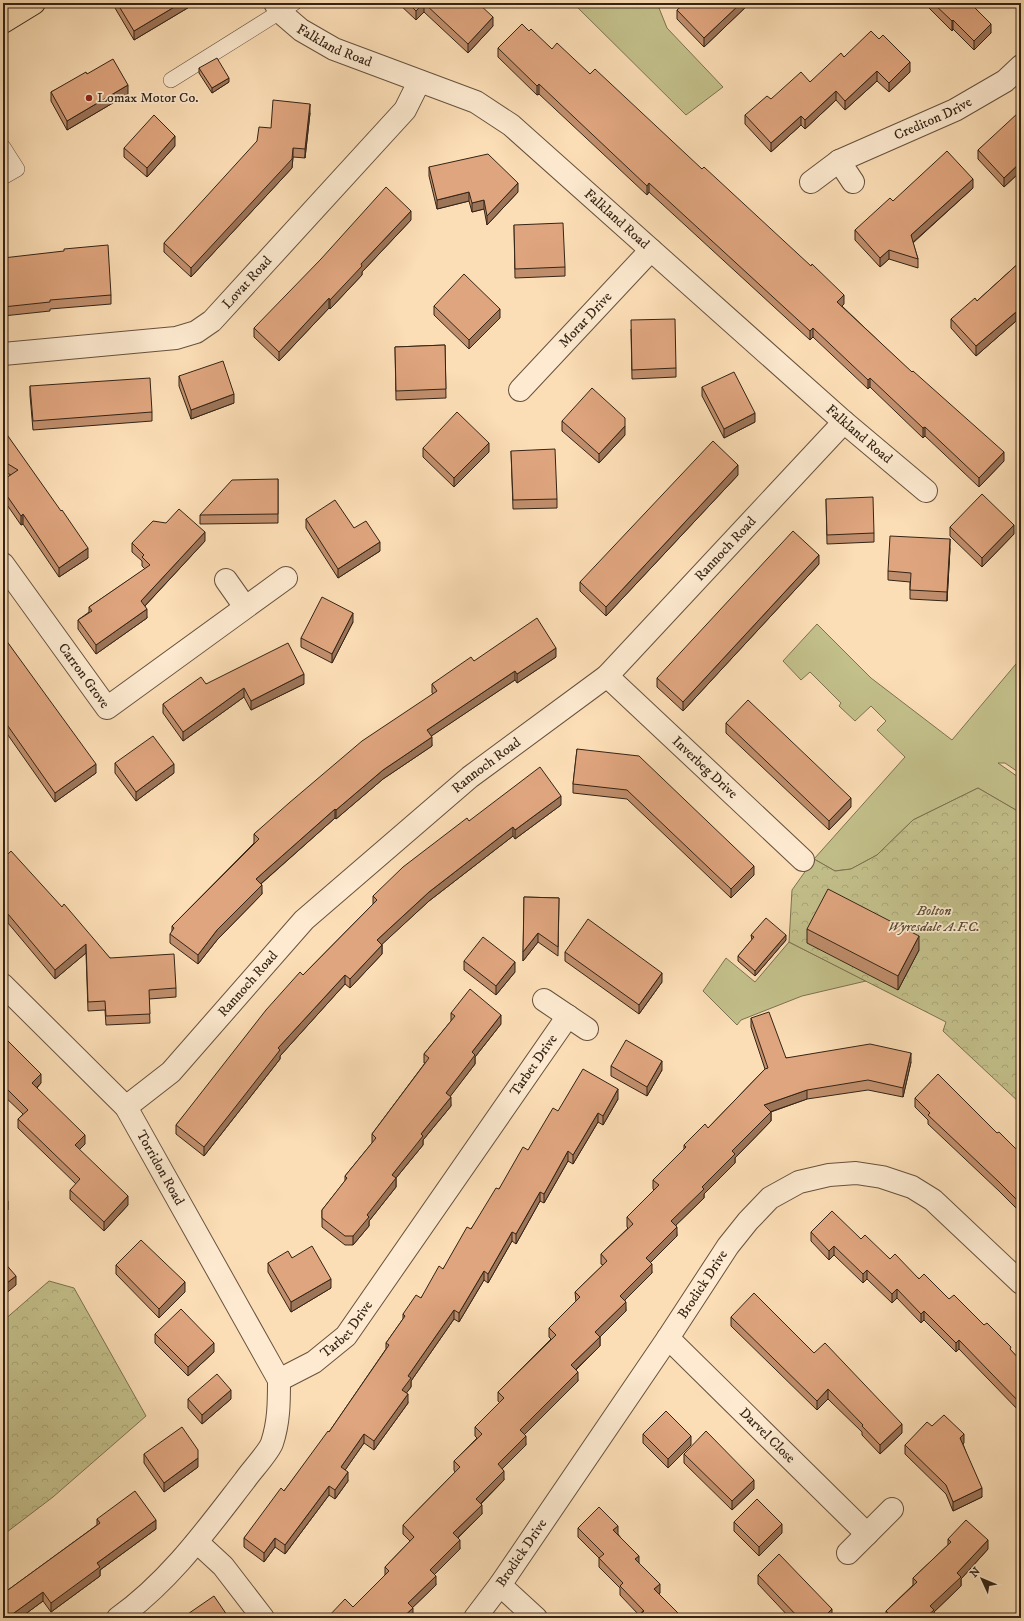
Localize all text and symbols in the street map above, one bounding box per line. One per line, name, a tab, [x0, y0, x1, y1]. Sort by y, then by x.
street label: Falkland Road	[293, 20, 374, 71]
place label: Lomax Motor Co.	[97, 89, 199, 107]
marker: Lomax Motor Co.	[84, 93, 94, 103]
street label: Crediton Drive	[891, 93, 975, 145]
street label: Falkland Road	[580, 185, 653, 253]
street label: Lovat Road	[218, 252, 276, 313]
street label: Morar Drive	[555, 288, 616, 352]
street label: Falkland Road	[822, 401, 896, 468]
street label: Rannoch Road	[691, 513, 760, 585]
street label: Carron Grove	[54, 640, 114, 712]
street label: Inverbeg Drive	[668, 733, 741, 803]
street label: Rannoch Road	[448, 734, 524, 798]
park label: Bolton Wyresdale A.F.C.	[888, 902, 980, 936]
street label: Rannoch Road	[214, 947, 282, 1021]
street label: Tarbet Drive	[506, 1031, 562, 1100]
street label: Torridon Road	[132, 1127, 188, 1209]
street label: Brodick Drive	[674, 1246, 732, 1322]
street label: Tarbet Drive	[317, 1297, 377, 1362]
street label: Darvel Close	[735, 1404, 799, 1467]
street label: Brodick Drive	[492, 1515, 551, 1591]
north arrow	[962, 1559, 1002, 1599]
text: N	[967, 1565, 984, 1581]

